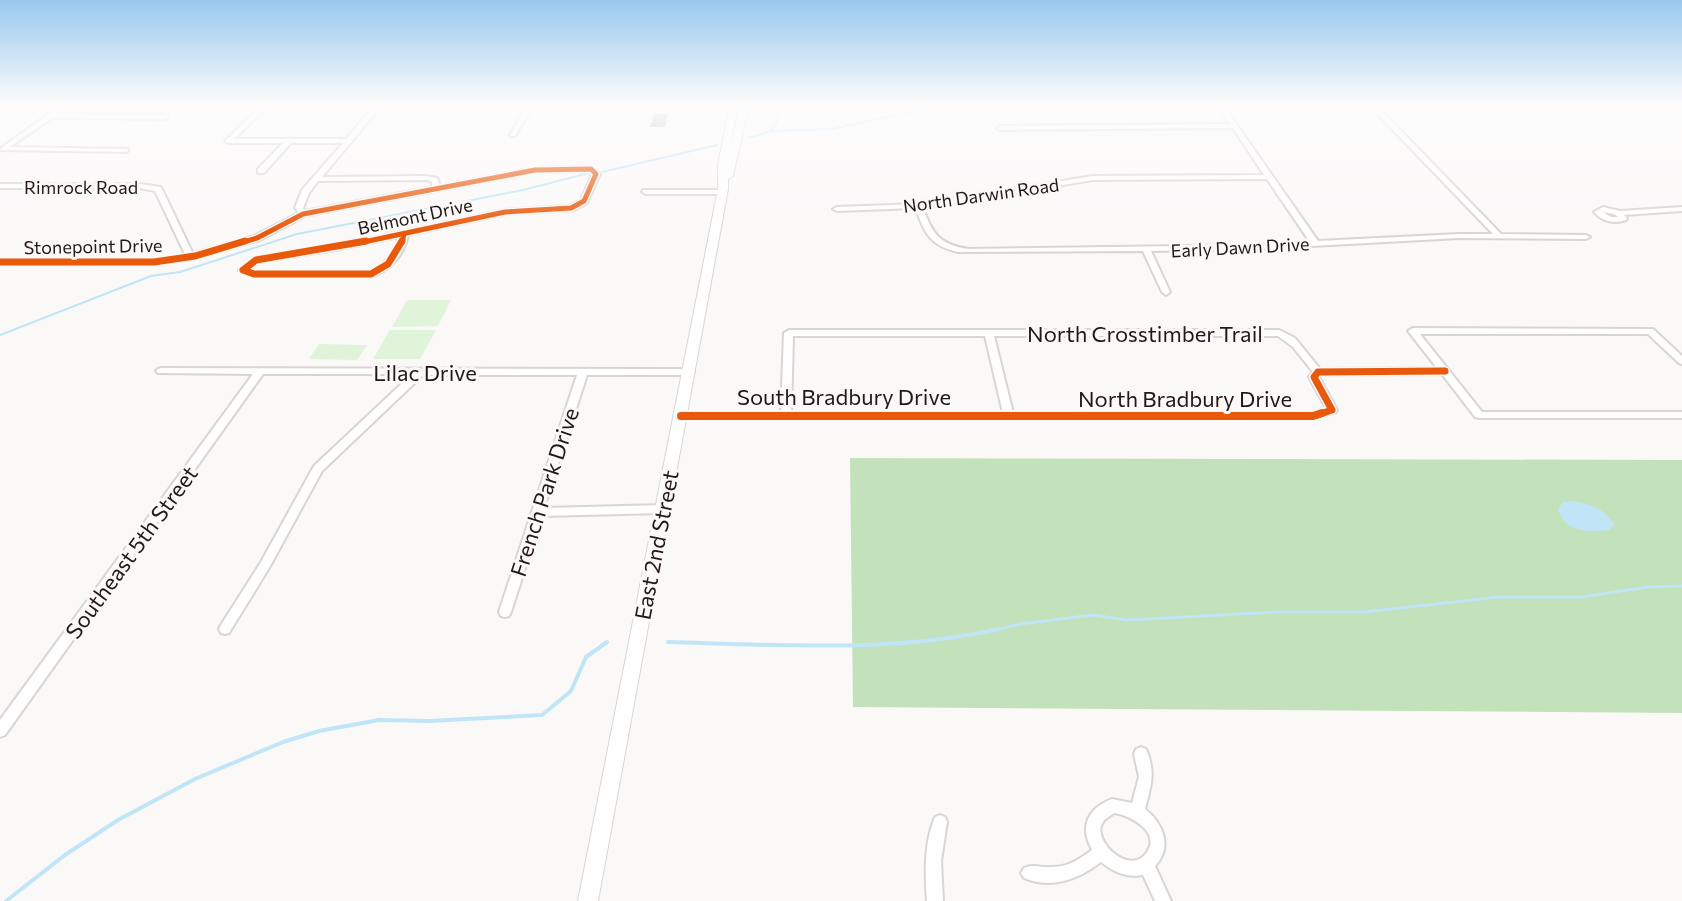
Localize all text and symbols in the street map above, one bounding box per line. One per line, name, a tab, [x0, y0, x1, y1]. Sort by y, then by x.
street label: North Darwin Road	[902, 173, 1060, 217]
street label: Rimrock Road	[24, 176, 138, 198]
street label: Belmont Drive	[356, 193, 474, 239]
street label: Early Dawn Drive	[1170, 232, 1310, 262]
street label: Stonepoint Drive	[23, 234, 163, 258]
street label: North Crosstimber Trail	[1027, 320, 1263, 347]
street label: Lilac Drive	[373, 359, 477, 386]
street label: South Bradbury Drive	[737, 383, 951, 410]
street label: North Bradbury Drive	[1078, 385, 1292, 412]
street label: French Park Drive	[504, 404, 584, 580]
street label: Southeast 5th Street	[59, 460, 203, 644]
street label: East 2nd Street	[628, 468, 684, 622]

